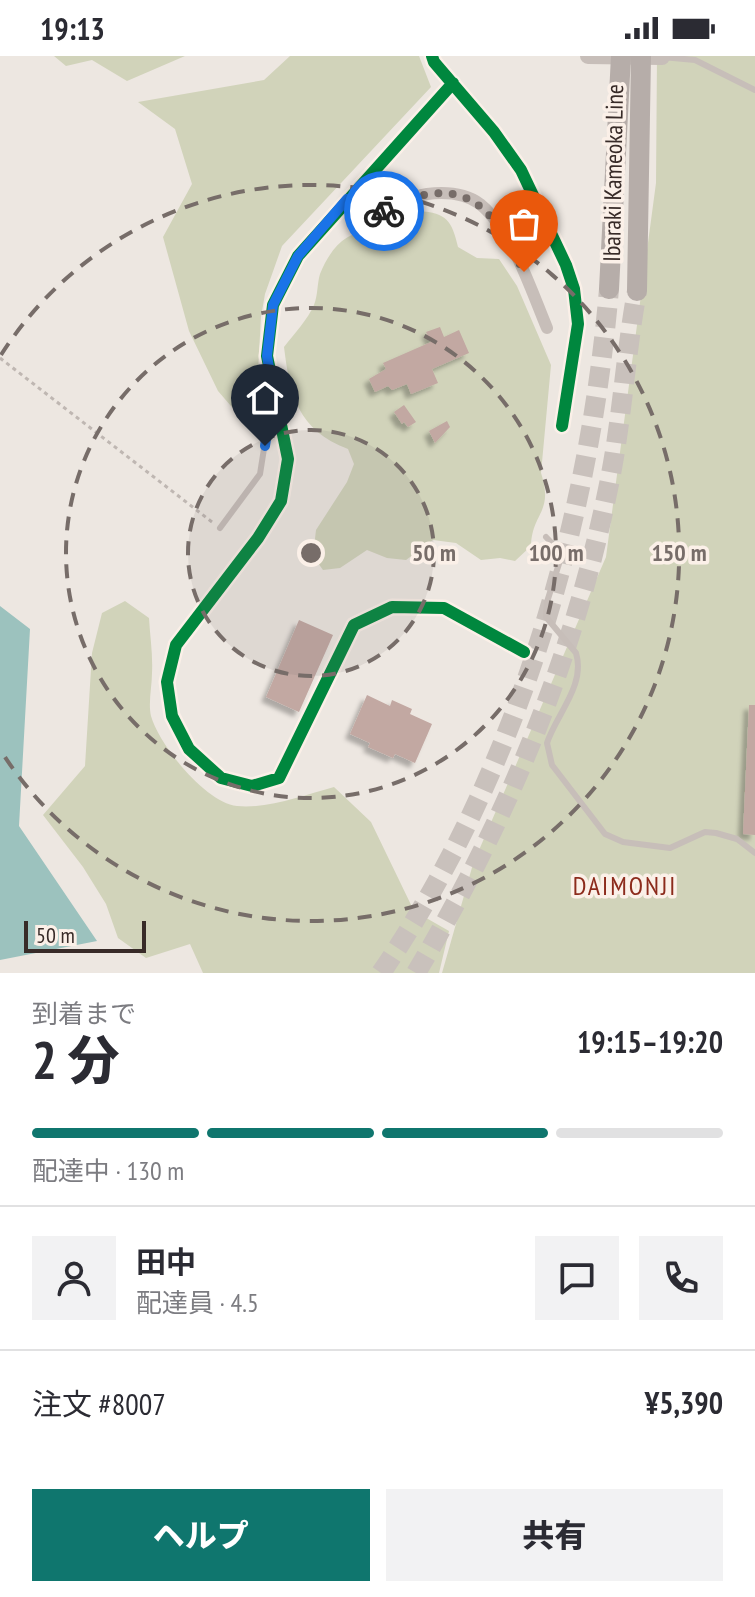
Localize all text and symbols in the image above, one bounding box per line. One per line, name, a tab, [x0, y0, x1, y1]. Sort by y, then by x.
text: 19:13	[40, 9, 105, 48]
street label: Ibaraki Kameoka Line	[596, 84, 630, 262]
courier	[344, 171, 424, 251]
icon: bike	[362, 189, 406, 233]
pin	[490, 190, 558, 272]
icon: bag	[502, 202, 546, 246]
pin	[231, 364, 299, 446]
icon: home	[243, 376, 287, 420]
text: 50 m	[412, 537, 456, 568]
text: 100 m	[528, 537, 584, 568]
text: 150 m	[651, 537, 707, 568]
centre of rings	[297, 539, 325, 567]
district label: DAIMONJI	[573, 869, 677, 902]
scale bar	[24, 917, 146, 953]
text: 50 m	[36, 921, 75, 949]
text: 到着まで	[32, 997, 136, 1030]
text: 19:15–19:20	[577, 1022, 723, 1061]
text: 2 分	[32, 1026, 120, 1093]
text: 配達中 · 130 m	[32, 1154, 184, 1187]
button: person	[32, 1236, 116, 1320]
button: chat	[535, 1236, 619, 1320]
button: phone	[639, 1236, 723, 1320]
text: 田中	[136, 1242, 196, 1281]
text: 配達員 · 4.5	[136, 1286, 259, 1319]
text: ¥5,390	[645, 1383, 723, 1422]
text: 注文 #8007	[32, 1384, 166, 1423]
button: ヘルプ	[32, 1489, 370, 1581]
button: 共有	[386, 1489, 723, 1581]

